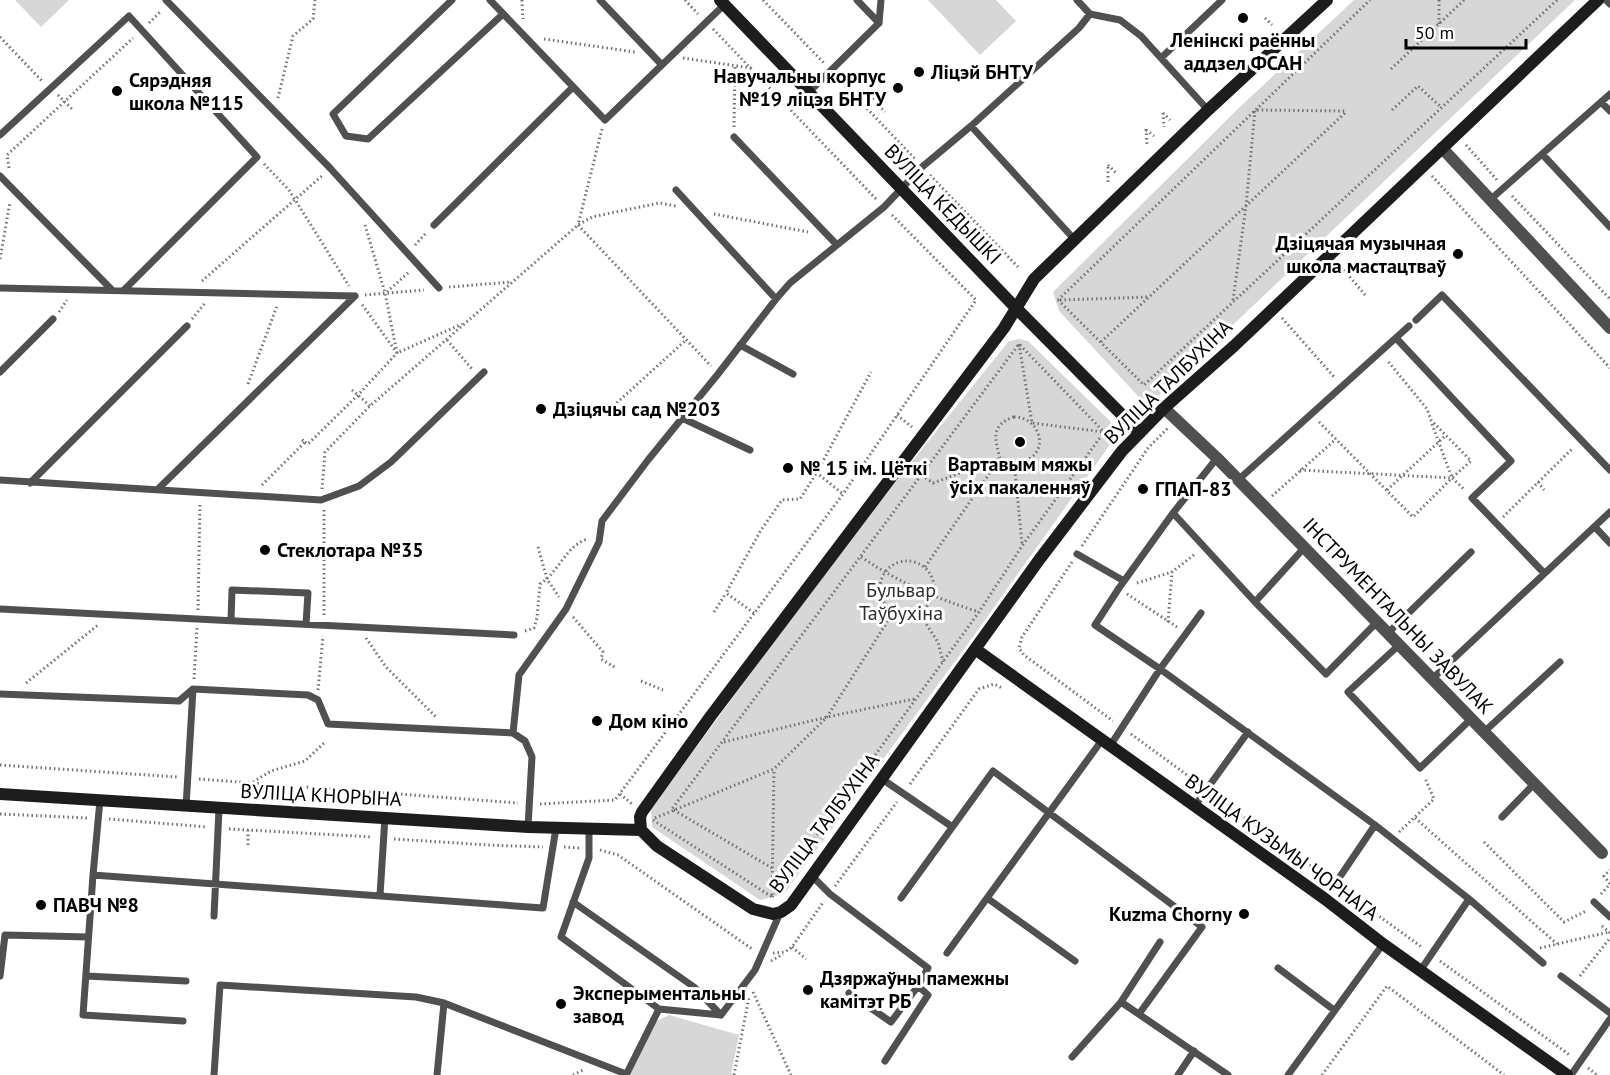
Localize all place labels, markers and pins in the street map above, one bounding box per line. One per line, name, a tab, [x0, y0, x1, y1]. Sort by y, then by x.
marker: Ленінскі раённы аддзел ФСАН	[1236, 11, 1250, 25]
place label: Ленінскі раённы аддзел ФСАН	[1170, 27, 1315, 76]
place label: Ліцэй БНТУ	[930, 59, 1033, 85]
place label: Навучальны корпус №19 ліцэя БНТУ	[714, 63, 887, 112]
marker: Ліцэй БНТУ	[912, 65, 926, 79]
place label: Сярэдняя школа №115	[129, 67, 244, 116]
marker: Навучальны корпус №19 ліцэя БНТУ	[891, 81, 905, 95]
marker: Сярэдняя школа №115	[110, 84, 124, 98]
place label: Дзіцячая музычная школа мастацтваў	[1275, 230, 1446, 279]
marker: Дзіцячая музычная школа мастацтваў	[1451, 247, 1465, 261]
place label: Дзіцячы сад №203	[553, 396, 721, 422]
marker: Дзіцячы сад №203	[534, 402, 548, 416]
marker: Вартавым мяжы ўсіх пакаленняў	[1013, 435, 1027, 449]
place label: Вартавым мяжы ўсіх пакаленняў	[948, 451, 1092, 500]
place label: № 15 ім. Цёткі	[800, 455, 928, 481]
marker: № 15 ім. Цёткі	[781, 461, 795, 475]
place label: ГПАП-83	[1155, 476, 1232, 502]
marker: ГПАП-83	[1136, 482, 1150, 496]
place label: Стеклотара №35	[277, 537, 424, 563]
marker: Стеклотара №35	[258, 543, 272, 557]
place label: Дом кіно	[609, 708, 688, 734]
marker: Дом кіно	[590, 714, 604, 728]
place label: ПАВЧ №8	[53, 892, 139, 918]
marker: ПАВЧ №8	[34, 898, 48, 912]
place label: Kuzma Chorny	[1109, 901, 1232, 927]
marker: Kuzma Chorny	[1237, 907, 1251, 921]
place label: Дзяржаўны памежны камітэт РБ	[820, 965, 1009, 1014]
place label: Эксперыментальны завод	[573, 980, 746, 1029]
marker: Дзяржаўны памежны камітэт РБ	[801, 983, 815, 997]
marker: Эксперыментальны завод	[554, 997, 568, 1011]

